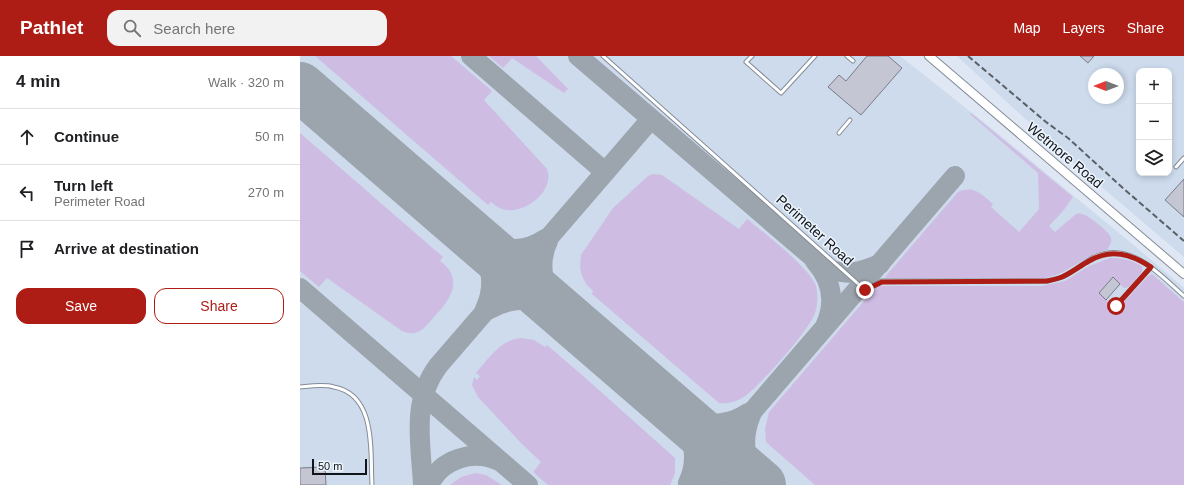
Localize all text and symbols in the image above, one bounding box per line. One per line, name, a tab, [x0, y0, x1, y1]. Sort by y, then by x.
search box	[107, 10, 387, 46]
text: Pathlet	[20, 17, 83, 38]
icon: search	[121, 17, 143, 39]
text: Search here	[153, 20, 235, 37]
text: Map	[1013, 20, 1041, 36]
text: Layers	[1063, 20, 1105, 36]
text: Share	[1127, 20, 1164, 36]
north arrow	[1088, 68, 1124, 104]
map controls	[1136, 68, 1172, 176]
button: +	[1136, 68, 1172, 104]
text: 4 min	[16, 72, 60, 91]
text: Walk · 320 m	[208, 75, 284, 90]
button: −	[1136, 104, 1172, 140]
street label: Wetmore Road	[1024, 119, 1106, 191]
icon: ahead	[16, 126, 38, 148]
text: Continue	[54, 128, 119, 145]
text: 50 m	[255, 129, 284, 144]
button: layers	[1136, 140, 1172, 176]
text: Turn left	[54, 177, 113, 194]
icon: left	[16, 182, 38, 204]
text: 270 m	[248, 185, 284, 200]
street label: Perimeter Road	[773, 191, 857, 269]
text: Perimeter Road	[54, 194, 145, 209]
icon: arrive	[16, 238, 38, 260]
text: Arrive at destination	[54, 240, 199, 257]
route end	[856, 281, 874, 299]
button: Save	[16, 288, 146, 324]
button: Share	[154, 288, 284, 324]
route start	[1107, 297, 1125, 315]
scale bar	[312, 457, 367, 476]
text: 50 m	[318, 460, 342, 472]

